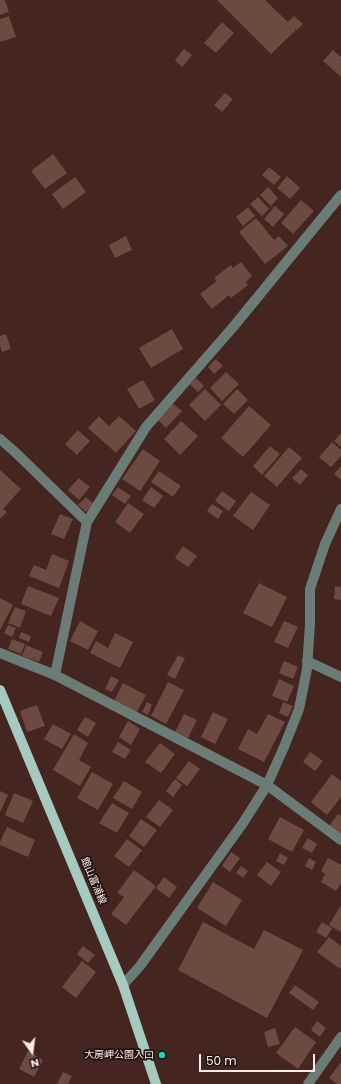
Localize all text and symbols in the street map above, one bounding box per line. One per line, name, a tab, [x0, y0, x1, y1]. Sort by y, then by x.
street label: 館山富浦線	[78, 856, 108, 906]
north arrow	[12, 1032, 52, 1072]
scale bar	[201, 1046, 317, 1072]
place label: 大房岬公園入口	[84, 1049, 154, 1061]
marker: 大房岬公園入口	[157, 1050, 167, 1060]
text: 50 m	[206, 1052, 237, 1069]
text: N	[29, 1055, 41, 1072]

